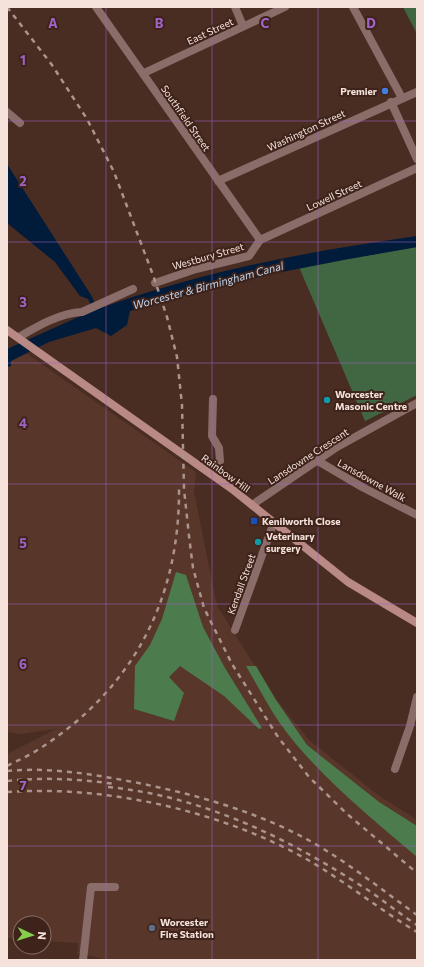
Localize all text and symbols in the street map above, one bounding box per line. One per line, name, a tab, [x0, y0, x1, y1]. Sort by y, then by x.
text: A	[48, 15, 58, 31]
text: B	[155, 15, 164, 31]
street label: East Street	[185, 15, 235, 47]
text: C	[261, 15, 270, 31]
text: D	[366, 15, 376, 31]
text: 1	[20, 52, 26, 68]
street label: Southfield Street	[159, 83, 213, 153]
place label: Premier	[340, 85, 377, 97]
marker: Premier	[380, 86, 390, 96]
street label: Washington Street	[265, 107, 347, 153]
text: 2	[19, 173, 27, 189]
street label: Lowell Street	[304, 177, 364, 213]
street label: Westbury Street	[171, 240, 245, 272]
water label: Worcester & Birmingham Canal	[131, 259, 285, 311]
text: 3	[19, 294, 27, 310]
place label: Worcester Masonic Centre	[335, 388, 407, 412]
marker: Worcester Masonic Centre	[322, 395, 332, 405]
text: 4	[19, 415, 27, 431]
street label: Lansdowne Crescent	[265, 425, 351, 487]
street label: Rainbow Hill	[199, 451, 253, 495]
street label: Lansdowne Walk	[336, 456, 409, 504]
place label: Kenilworth Close	[262, 515, 341, 527]
marker: Kenilworth Close	[249, 516, 259, 526]
place label: Veterinary surgery	[266, 530, 315, 554]
text: 5	[19, 535, 27, 551]
marker: Veterinary surgery	[253, 537, 263, 547]
street label: Kendall Street	[224, 552, 258, 616]
text: 6	[19, 656, 27, 672]
text: 7	[19, 777, 27, 793]
north arrow	[12, 915, 52, 955]
place label: Worcester Fire Station	[160, 916, 214, 940]
marker: Worcester Fire Station	[147, 923, 157, 933]
text: N	[36, 931, 49, 940]

